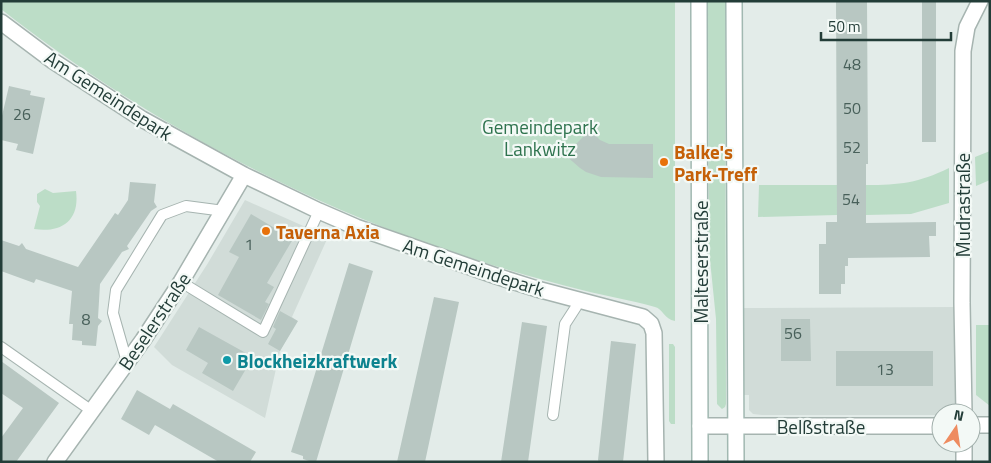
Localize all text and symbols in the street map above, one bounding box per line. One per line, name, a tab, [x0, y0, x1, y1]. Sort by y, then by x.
scale bar	[821, 10, 951, 42]
text: 50 m	[828, 15, 861, 38]
street label: Am Gemeindepark	[39, 43, 179, 147]
house number: 48	[843, 52, 861, 76]
house number: 50	[843, 96, 861, 120]
house number: 26	[13, 102, 31, 126]
park label: Gemeindepark Lankwitz	[482, 112, 598, 163]
house number: 52	[843, 135, 861, 159]
place label: Balke's Park-Treff	[674, 137, 757, 188]
street label: Mudrastraße	[948, 153, 977, 257]
marker: Balke's Park-Treff	[658, 156, 670, 168]
house number: 54	[842, 187, 860, 211]
street label: Malteserstraße	[686, 200, 715, 324]
place label: Taverna Axia	[276, 217, 380, 246]
marker: Taverna Axia	[260, 225, 272, 237]
street label: Am Gemeindepark	[399, 230, 549, 304]
house number: 1	[245, 232, 253, 256]
street label: Beselerstraße	[111, 266, 197, 376]
house number: 8	[82, 307, 91, 331]
house number: 56	[784, 321, 802, 345]
place label: Blockheizkraftwerk	[237, 346, 397, 375]
marker: Blockheizkraftwerk	[221, 354, 233, 366]
house number: 13	[876, 357, 894, 381]
north arrow	[931, 403, 981, 453]
text: N	[952, 404, 966, 426]
street label: Belßstraße	[777, 412, 865, 441]

